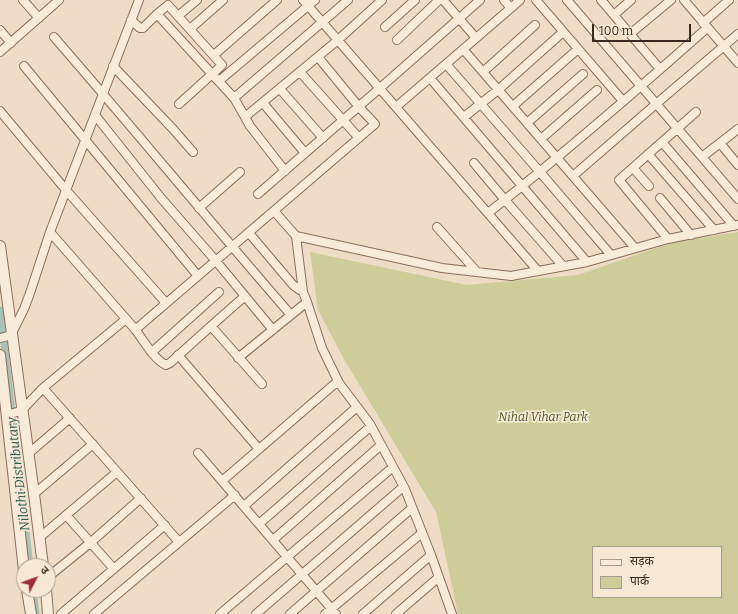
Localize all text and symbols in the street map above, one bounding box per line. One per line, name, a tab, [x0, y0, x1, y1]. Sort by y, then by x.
scale bar	[594, 16, 693, 42]
text: 100 m	[599, 24, 633, 38]
park label: Nihal Vihar Park	[498, 411, 588, 425]
water label: Nilothi Distributary	[4, 416, 34, 532]
legend	[592, 546, 722, 598]
text: सड़क	[630, 554, 654, 568]
north arrow	[16, 558, 56, 598]
text: उ	[38, 564, 52, 577]
text: पार्क	[630, 574, 649, 588]

